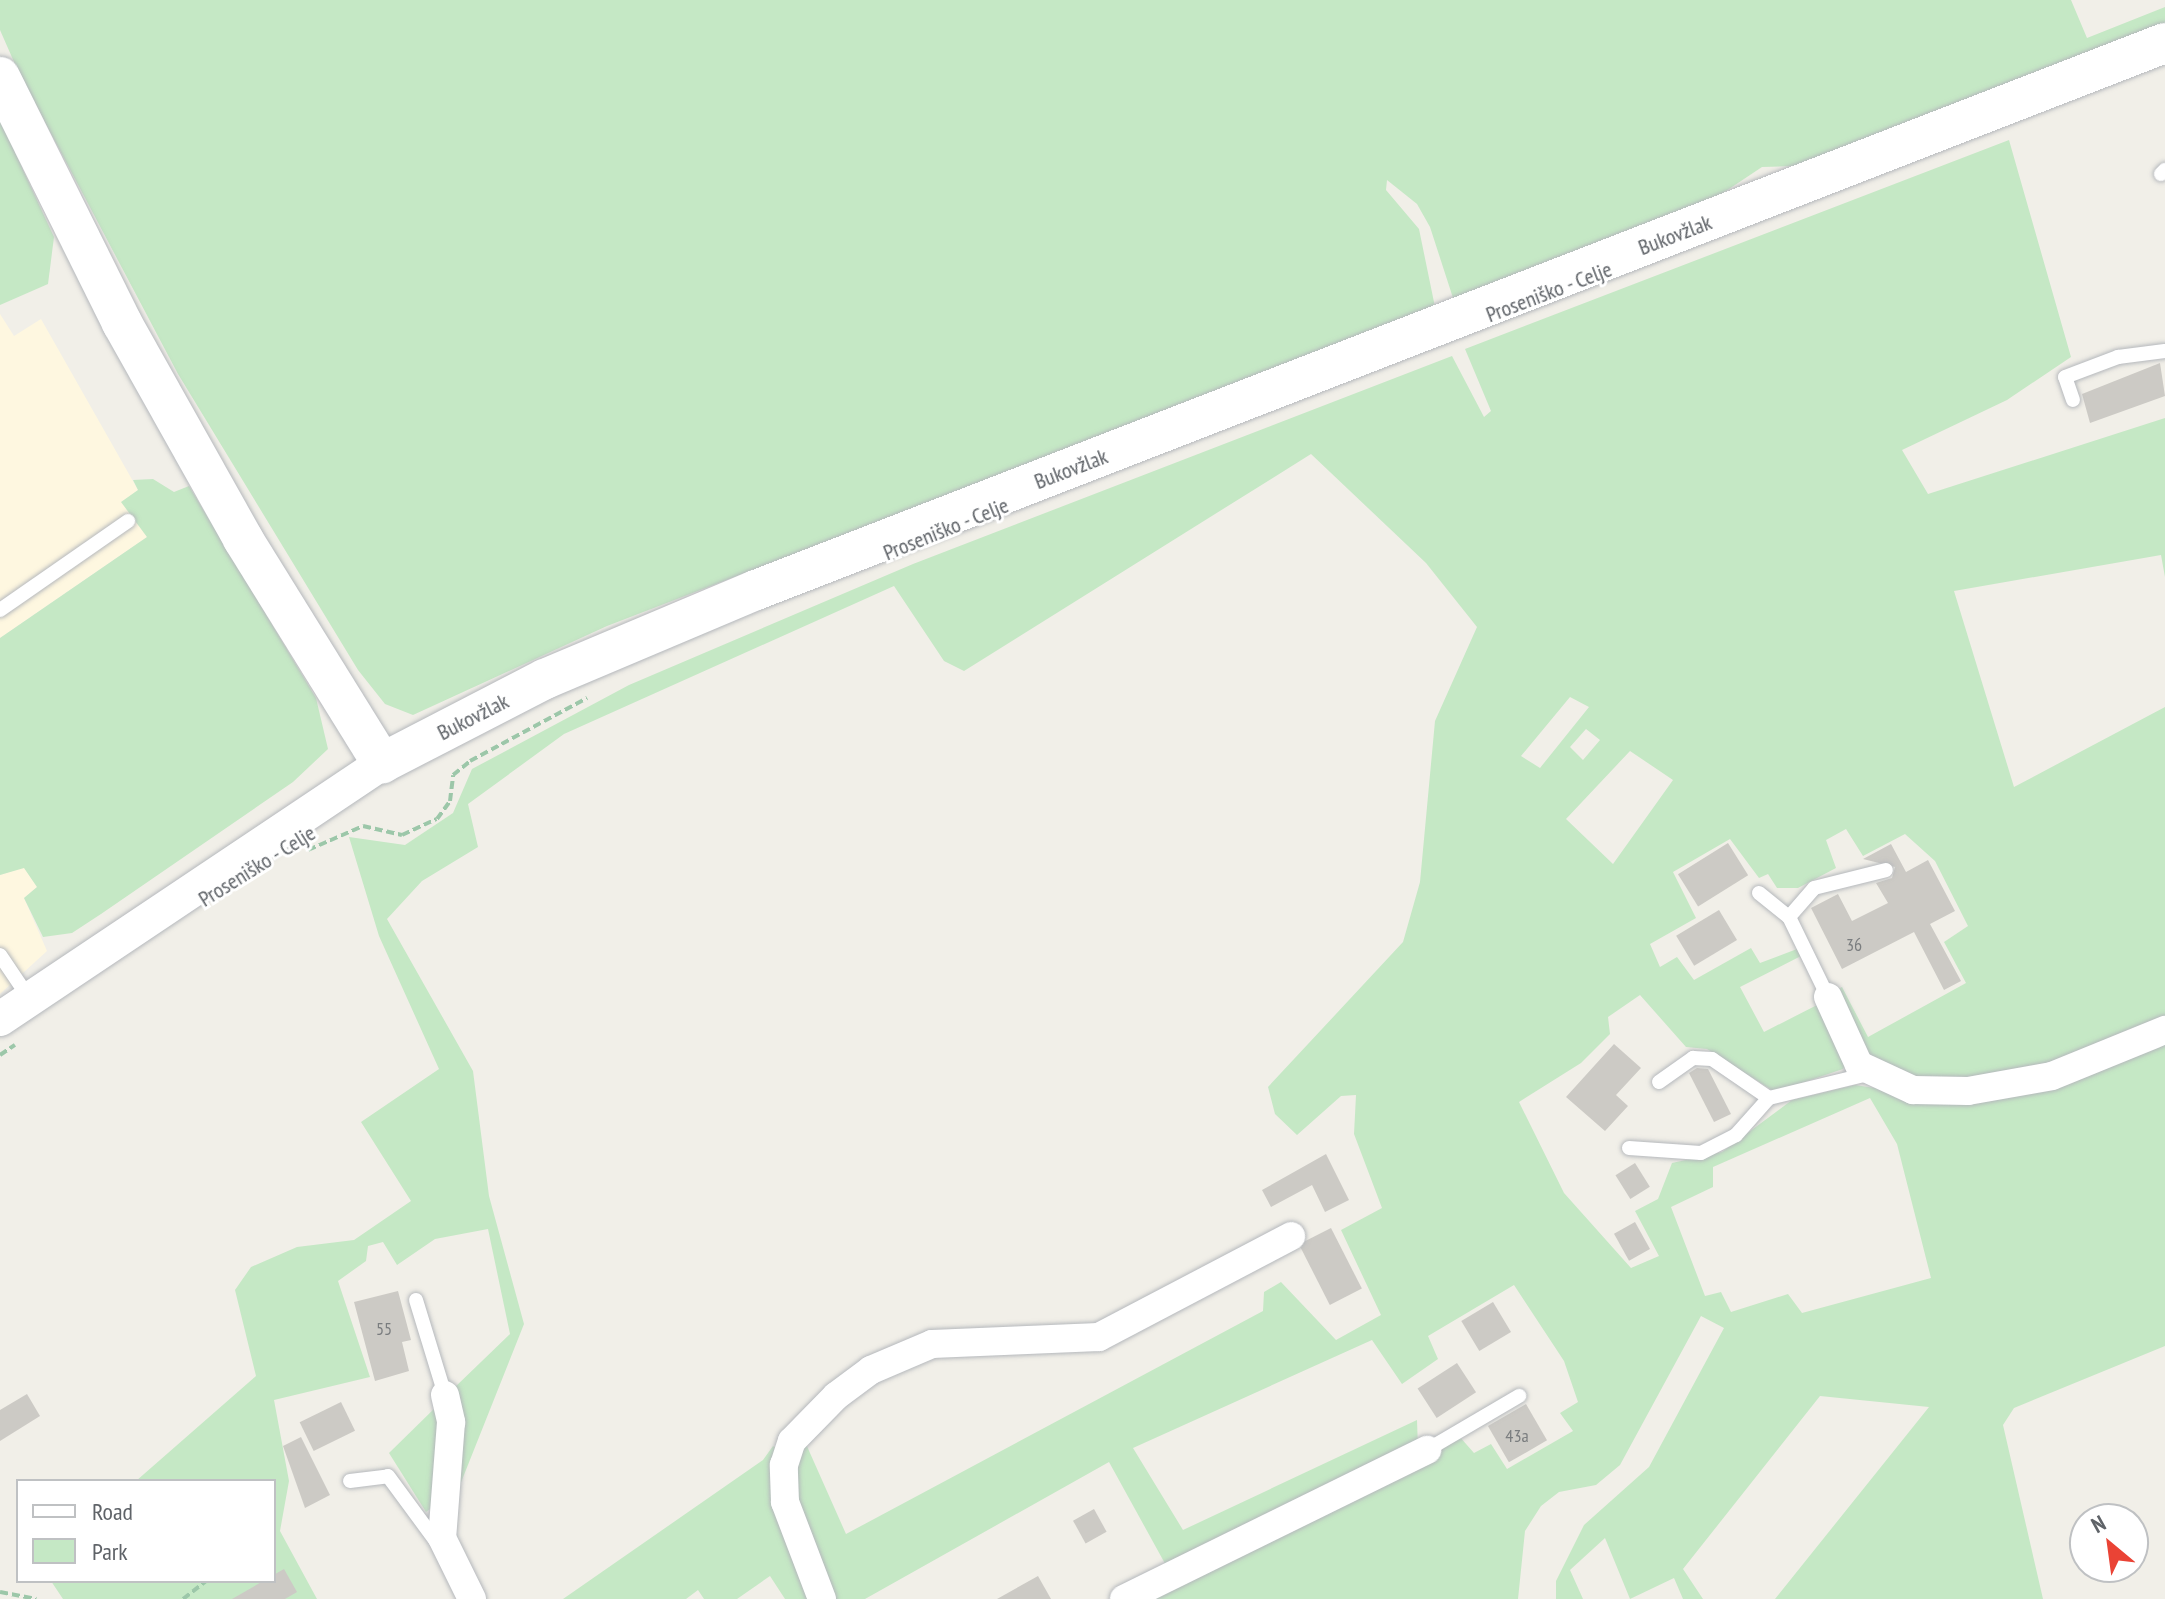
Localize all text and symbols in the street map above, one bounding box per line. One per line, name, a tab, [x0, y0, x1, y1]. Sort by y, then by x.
street label: Bukovžlak	[1635, 209, 1715, 261]
street label: Proseniško - Celje	[1482, 256, 1616, 328]
street label: Bukovžlak	[1031, 443, 1111, 495]
street label: Proseniško - Celje	[879, 492, 1013, 566]
street label: Bukovžlak	[433, 688, 513, 746]
street label: Proseniško - Celje	[193, 819, 321, 913]
house number: 36	[1846, 934, 1862, 956]
house number: 55	[376, 1318, 392, 1340]
house number: 43a	[1505, 1425, 1529, 1447]
legend	[16, 1479, 276, 1583]
text: Road	[92, 1496, 133, 1527]
north arrow	[2069, 1503, 2149, 1583]
text: N	[2086, 1509, 2110, 1539]
text: Park	[92, 1536, 128, 1567]

